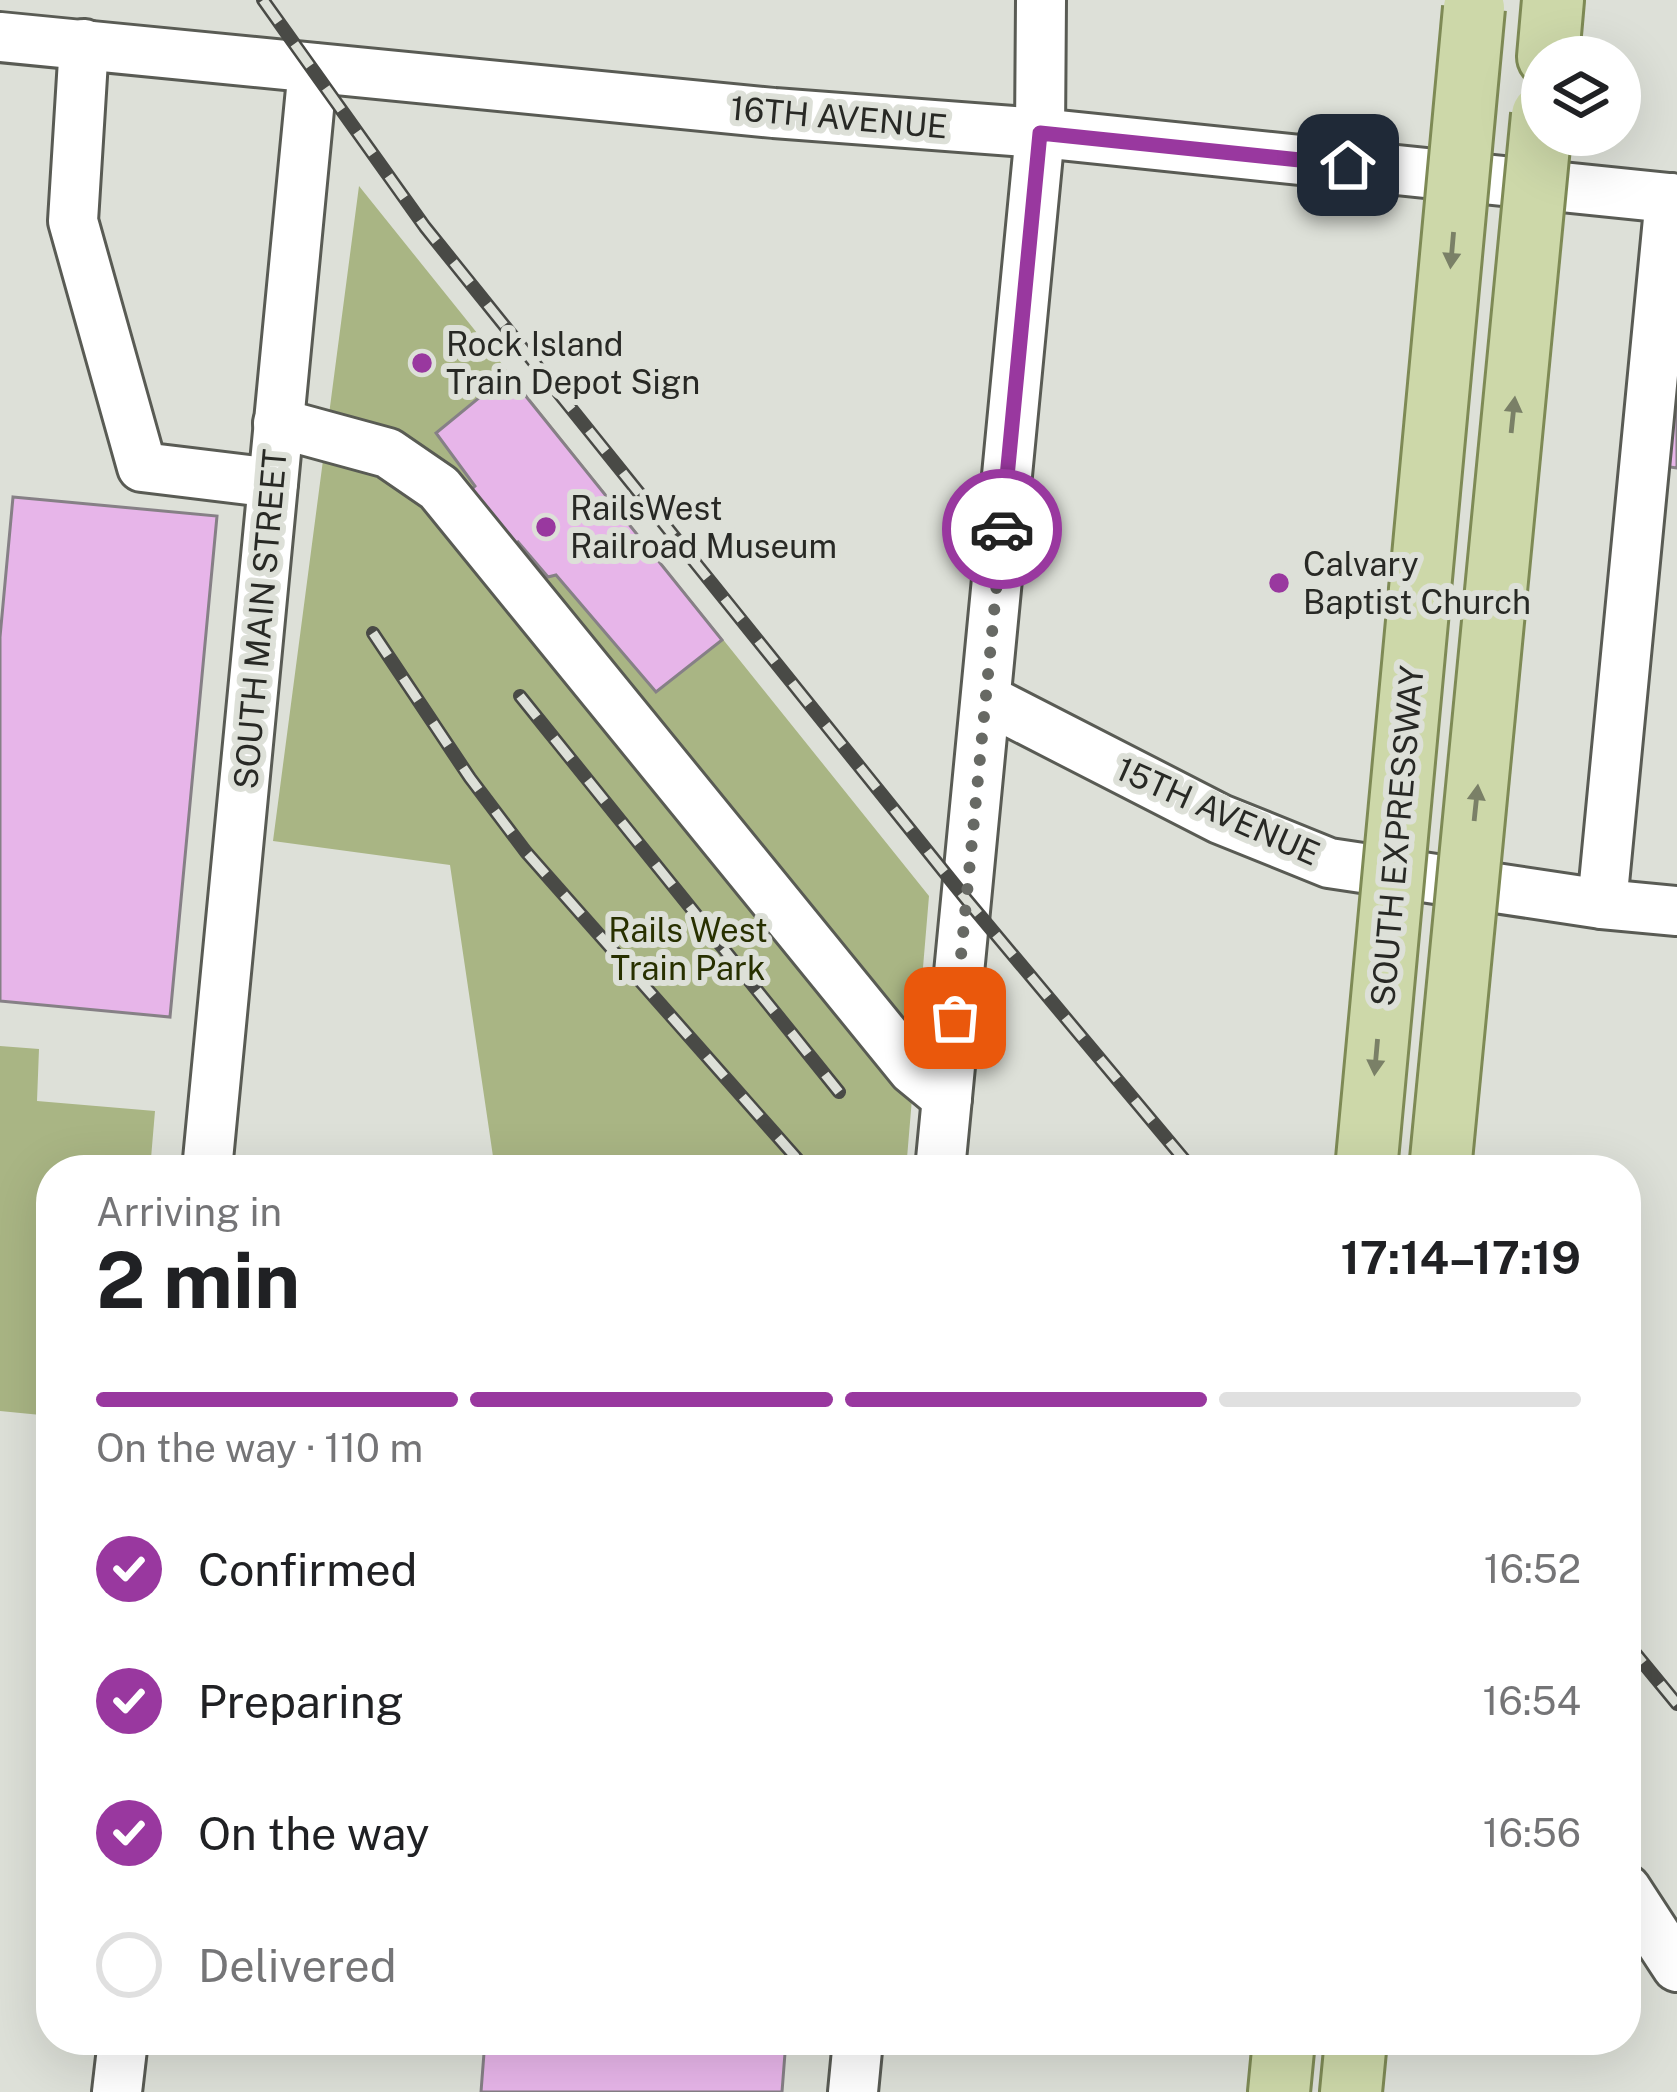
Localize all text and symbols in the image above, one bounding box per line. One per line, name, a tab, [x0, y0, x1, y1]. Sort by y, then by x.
map controls	[1521, 36, 1641, 156]
button: layers	[1521, 36, 1641, 156]
street label: 16TH AVENUE	[729, 89, 949, 145]
pin	[1297, 114, 1399, 216]
icon: home	[1315, 132, 1381, 198]
one-way arrow	[1442, 232, 1461, 269]
place label: Rock Island Train Depot Sign	[446, 325, 700, 401]
marker: Rock Island Train Depot Sign	[409, 350, 435, 376]
one-way arrow	[1504, 395, 1523, 433]
street label: SOUTH MAIN STREET	[226, 447, 294, 791]
courier	[942, 469, 1062, 589]
place label: RailsWest Railroad Museum	[570, 489, 837, 565]
icon: car	[969, 496, 1035, 562]
marker: RailsWest Railroad Museum	[533, 514, 559, 540]
place label: Calvary Baptist Church	[1303, 545, 1531, 621]
marker: Calvary Baptist Church	[1266, 570, 1292, 596]
street label: SOUTH EXPRESSWAY	[1363, 664, 1431, 1008]
street label: 15TH AVENUE	[1111, 749, 1325, 873]
one-way arrow	[1467, 784, 1486, 821]
park label: Rails West Train Park	[608, 911, 768, 987]
pin	[904, 967, 1006, 1069]
icon: bag	[922, 985, 988, 1051]
one-way arrow	[1366, 1038, 1385, 1076]
text: Arriving in	[96, 1189, 282, 1235]
text: 17:14–17:19	[1341, 1231, 1581, 1284]
text: 2 min	[96, 1234, 300, 1326]
text: On the way · 110 m	[96, 1425, 423, 1471]
icon: check	[96, 1536, 162, 1602]
text: Confirmed	[198, 1543, 417, 1596]
text: 16:52	[1484, 1546, 1581, 1592]
icon: check	[96, 1668, 162, 1734]
text: Preparing	[198, 1675, 404, 1728]
text: 16:54	[1483, 1678, 1581, 1724]
icon: check	[96, 1800, 162, 1866]
text: On the way	[198, 1807, 430, 1860]
text: 16:56	[1483, 1810, 1581, 1856]
text: Delivered	[198, 1939, 397, 1992]

